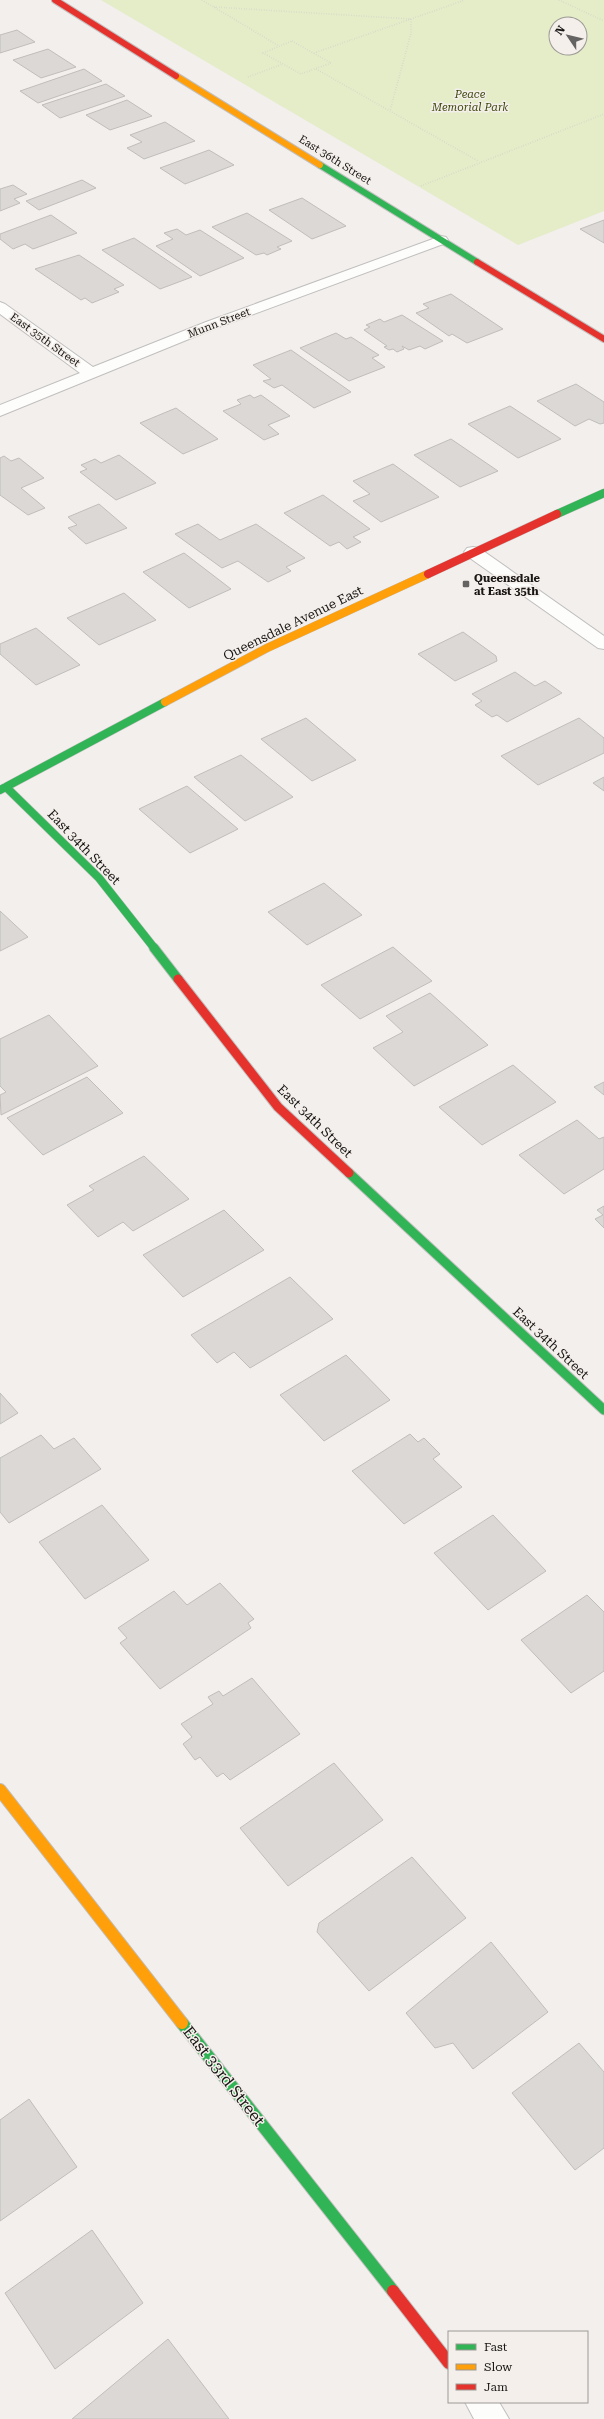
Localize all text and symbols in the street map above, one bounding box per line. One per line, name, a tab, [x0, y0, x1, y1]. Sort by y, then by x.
north arrow	[548, 16, 588, 56]
text: N	[552, 23, 568, 38]
park label: Peace Memorial Park	[431, 88, 508, 114]
street label: East 36th Street	[296, 132, 374, 188]
street label: Munn Street	[186, 305, 252, 341]
street label: East 35th Street	[8, 310, 82, 370]
place label: Queensdale at East 35th	[474, 572, 541, 598]
marker: Queensdale at East 35th	[461, 579, 471, 589]
street label: Queensdale Avenue East	[221, 583, 365, 663]
street label: East 34th Street	[45, 806, 124, 888]
street label: East 34th Street	[274, 1082, 356, 1161]
street label: East 34th Street	[510, 1304, 592, 1382]
street label: East 33rd Street	[179, 2022, 269, 2130]
legend	[448, 2331, 588, 2403]
text: Fast	[484, 2340, 508, 2354]
text: Slow	[484, 2360, 512, 2374]
text: Jam	[484, 2380, 508, 2394]

